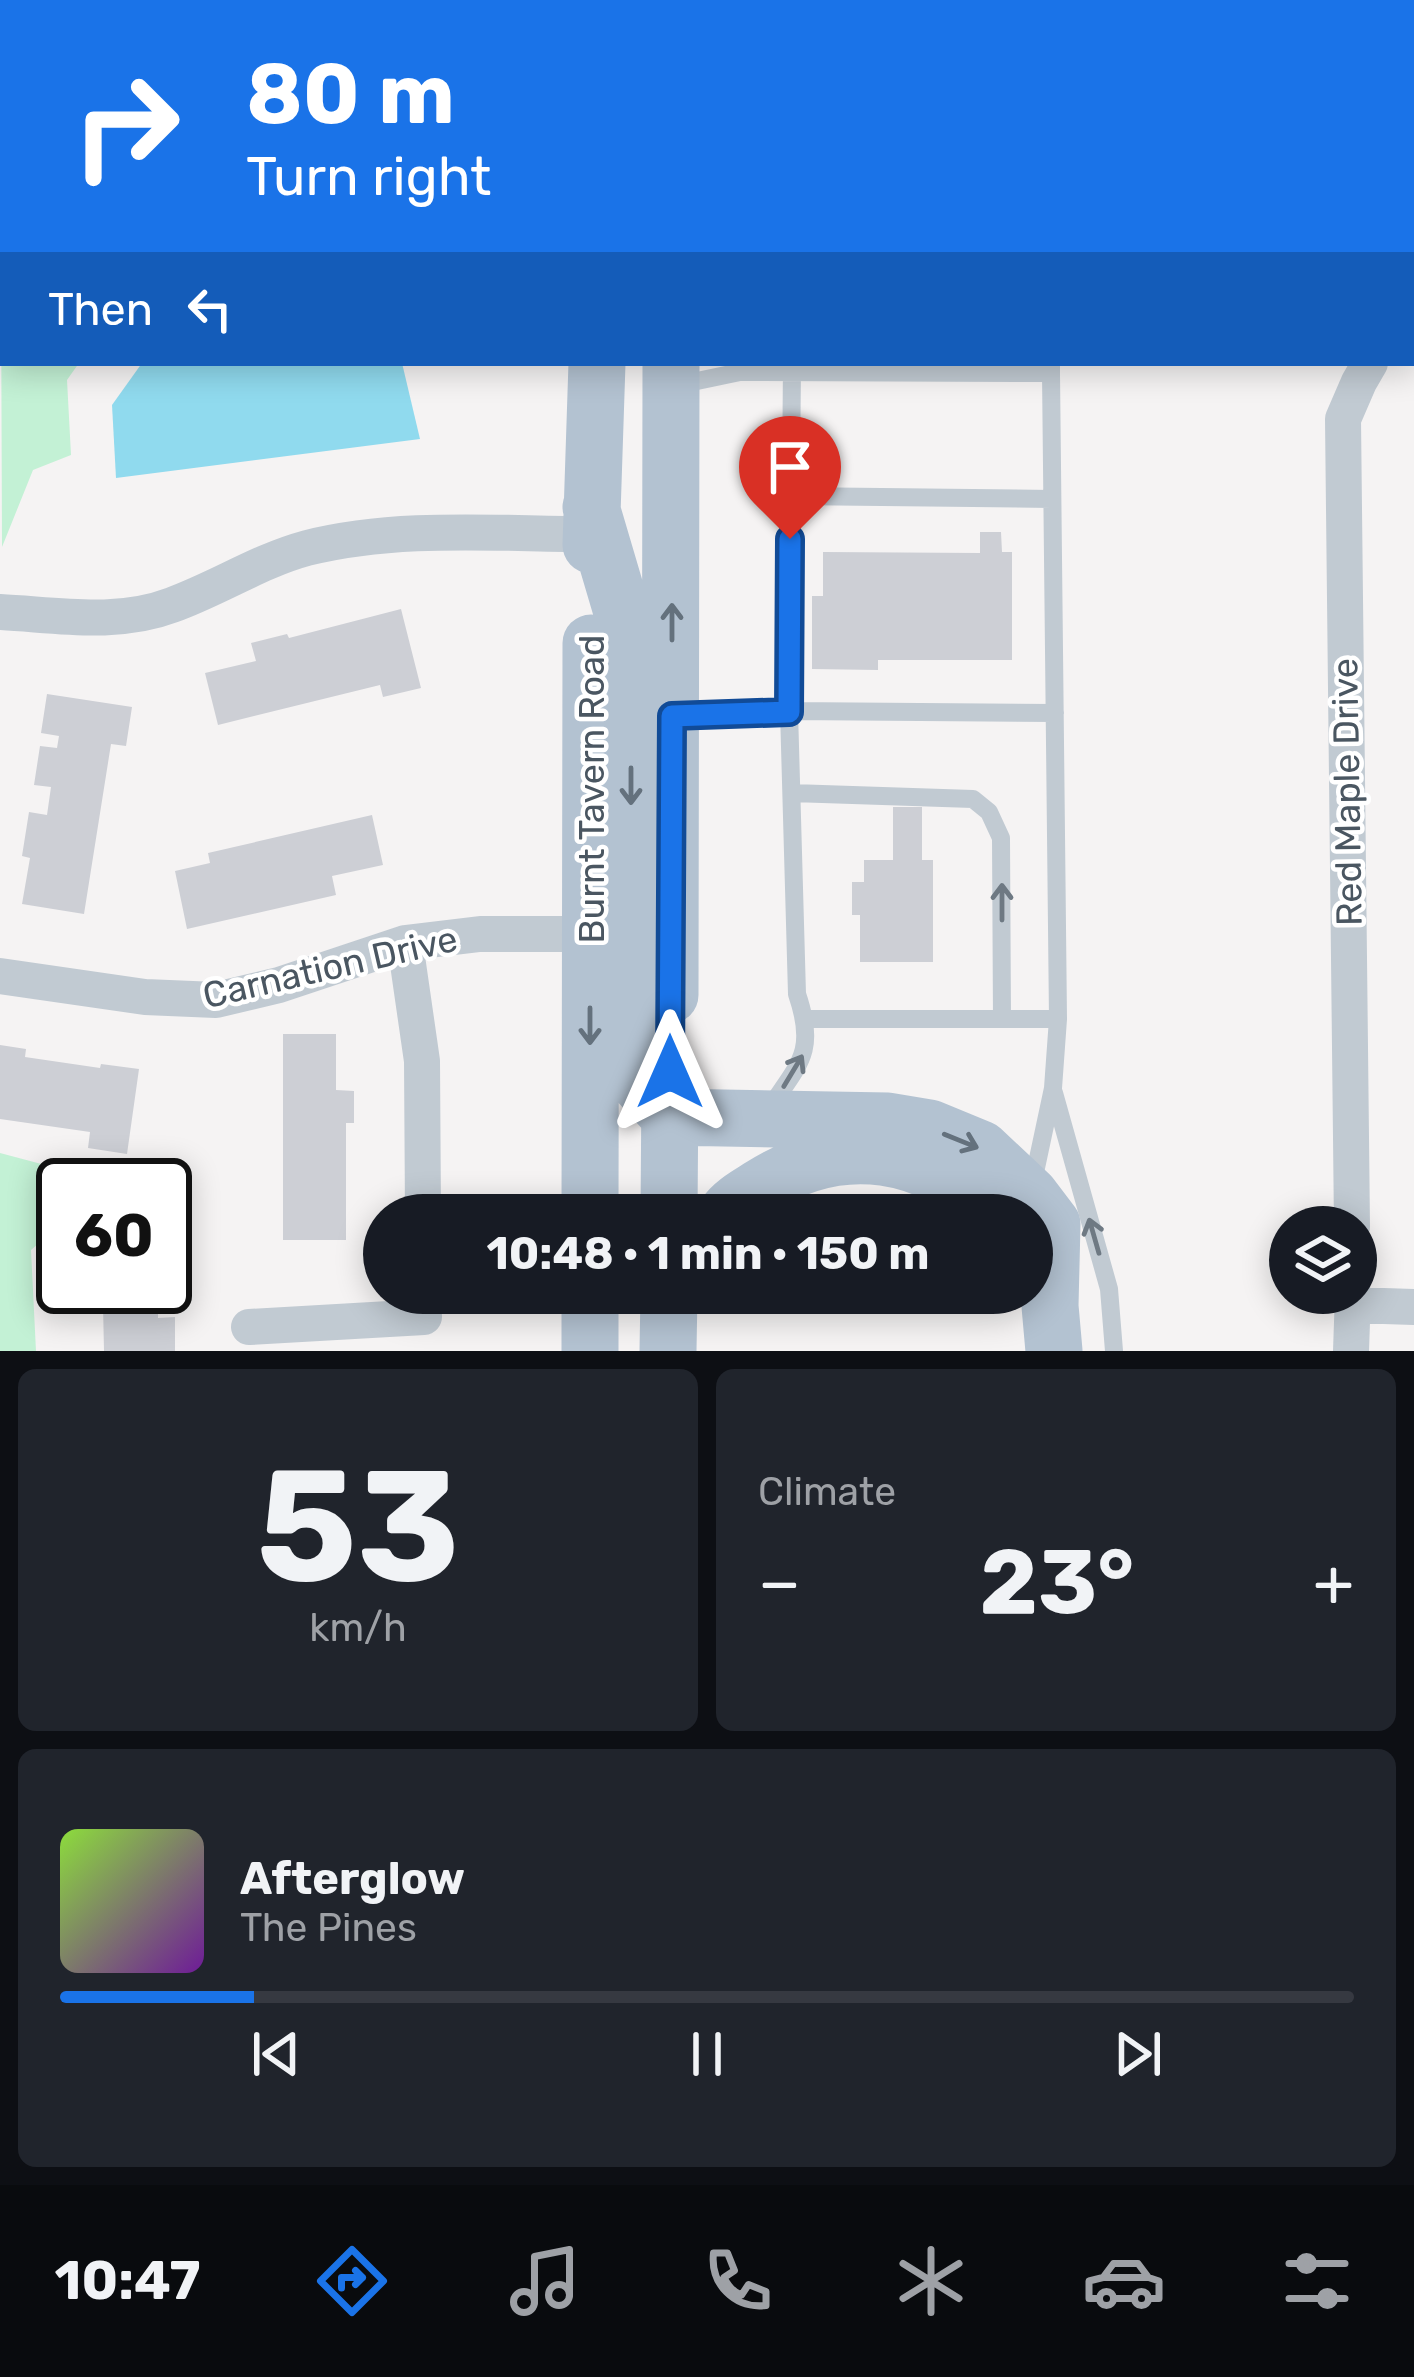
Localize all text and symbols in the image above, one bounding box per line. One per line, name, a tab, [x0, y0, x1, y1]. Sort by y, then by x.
text: 80 m	[246, 44, 455, 144]
icon: right	[48, 48, 204, 204]
text: Turn right	[246, 145, 491, 209]
icon: left	[177, 276, 243, 342]
text: Then	[48, 283, 153, 336]
pin	[739, 416, 841, 539]
icon: arrive	[757, 434, 823, 500]
one-way arrow	[661, 603, 683, 642]
street label: Burnt Tavern Road	[570, 634, 613, 944]
street label: Red Maple Drive	[1323, 658, 1371, 926]
one-way arrow	[620, 766, 642, 805]
one-way arrow	[990, 883, 1013, 922]
street label: Carnation Drive	[199, 917, 461, 1017]
one-way arrow	[579, 1006, 601, 1045]
position arrow	[607, 1009, 733, 1135]
one-way arrow	[781, 1055, 805, 1089]
one-way arrow	[942, 1132, 979, 1153]
speed limit sign: 60	[36, 1158, 192, 1314]
map controls	[1269, 1206, 1377, 1314]
button: layers	[1269, 1206, 1377, 1314]
one-way arrow	[1082, 1218, 1104, 1256]
text: 10:48 · 1 min · 150 m	[486, 1227, 930, 1280]
text: 53	[256, 1434, 460, 1619]
text: Climate	[758, 1469, 896, 1515]
text: 23°	[979, 1529, 1134, 1636]
text: −	[758, 1543, 801, 1622]
text: +	[1313, 1543, 1354, 1622]
text: km/h	[309, 1605, 407, 1651]
text: Afterglow	[240, 1852, 465, 1905]
text: The Pines	[240, 1905, 417, 1951]
icon: previous	[243, 2021, 309, 2087]
icon: pause	[674, 2021, 740, 2087]
icon: next	[1105, 2021, 1171, 2087]
icon: directions	[310, 2239, 394, 2323]
icon: music	[503, 2239, 587, 2323]
icon: phone	[696, 2239, 780, 2323]
icon: climate	[889, 2239, 973, 2323]
icon: car	[1082, 2239, 1166, 2323]
icon: filters	[1275, 2239, 1359, 2323]
text: 10:47	[55, 2249, 200, 2313]

